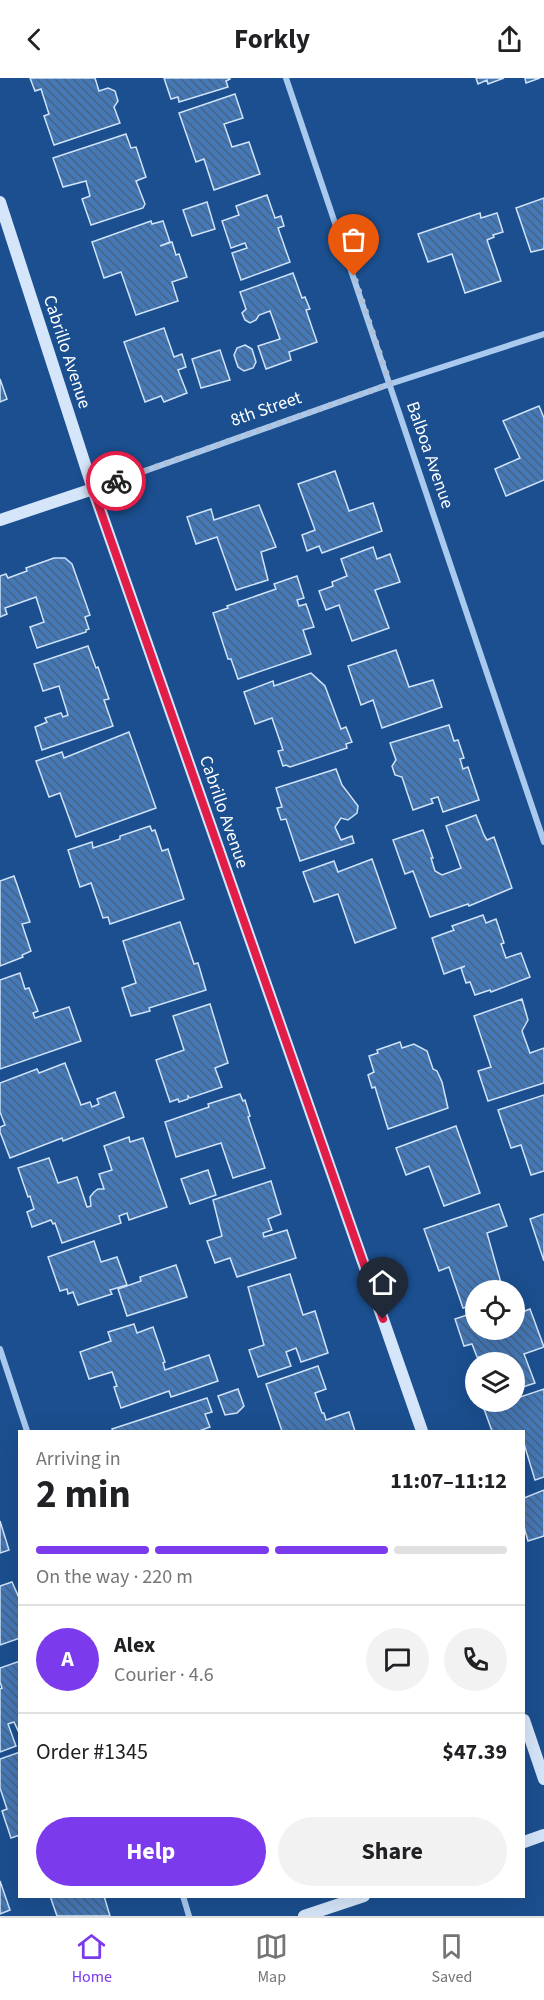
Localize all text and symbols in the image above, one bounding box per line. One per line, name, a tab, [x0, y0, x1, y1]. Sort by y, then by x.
text: Forkly	[234, 20, 310, 59]
icon: back	[18, 23, 51, 56]
icon: share	[493, 23, 526, 56]
pin	[328, 214, 379, 276]
icon: bag	[337, 223, 370, 256]
street label: Cabrillo Avenue	[37, 292, 97, 412]
street label: 8th Street	[227, 385, 305, 433]
street label: Balboa Avenue	[400, 398, 460, 512]
courier	[86, 451, 146, 511]
icon: bike	[100, 465, 133, 498]
street label: Cabrillo Avenue	[193, 752, 255, 872]
pin	[357, 1257, 408, 1319]
icon: home	[366, 1266, 399, 1299]
map controls	[465, 1280, 525, 1412]
button: locate	[465, 1280, 525, 1340]
button: layers	[465, 1352, 525, 1412]
text: Arriving in	[36, 1445, 121, 1473]
text: 11:07–11:12	[390, 1465, 507, 1497]
text: 2 min	[36, 1467, 131, 1523]
text: On the way · 220 m	[36, 1563, 193, 1591]
button: chat	[366, 1628, 429, 1691]
button: phone	[444, 1628, 507, 1691]
text: Alex	[114, 1629, 155, 1661]
text: A	[61, 1643, 74, 1675]
text: Courier · 4.6	[114, 1661, 214, 1689]
text: Order #1345	[36, 1736, 148, 1768]
text: $47.39	[442, 1736, 507, 1768]
button: Help	[36, 1817, 266, 1886]
button: Share	[278, 1817, 507, 1886]
tab: Home	[72, 1930, 112, 1988]
tab: Map	[255, 1930, 288, 1988]
tab: Saved	[432, 1930, 472, 1988]

